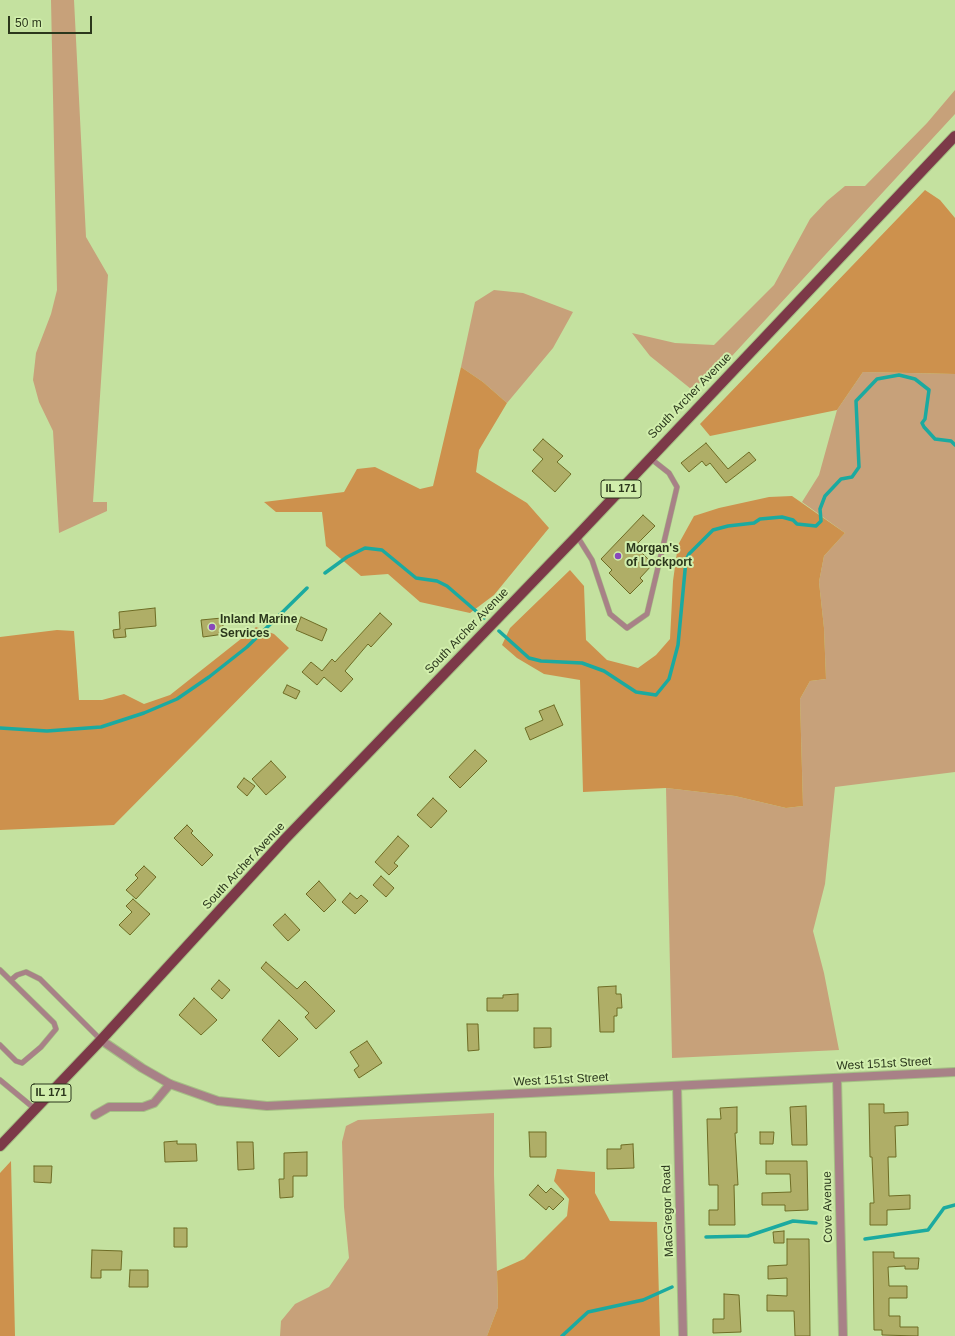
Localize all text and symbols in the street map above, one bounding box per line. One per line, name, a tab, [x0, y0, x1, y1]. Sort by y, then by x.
scale bar	[10, 8, 94, 34]
text: 50 m	[15, 16, 42, 30]
street label: South Archer Avenue	[645, 350, 735, 442]
road number: IL 171	[601, 480, 641, 498]
place label: Morgan's of Lockport	[626, 542, 692, 570]
marker: Morgan's of Lockport	[613, 551, 623, 561]
street label: South Archer Avenue	[422, 585, 512, 677]
place label: Inland Marine Services	[220, 613, 297, 641]
marker: Inland Marine Services	[207, 622, 217, 632]
street label: South Archer Avenue	[200, 819, 288, 913]
street label: West 151st Street	[836, 1054, 932, 1074]
street label: West 151st Street	[513, 1070, 609, 1090]
road number: IL 171	[31, 1084, 71, 1102]
street label: MacGregor Road	[659, 1165, 677, 1257]
street label: Cove Avenue	[820, 1171, 836, 1243]

